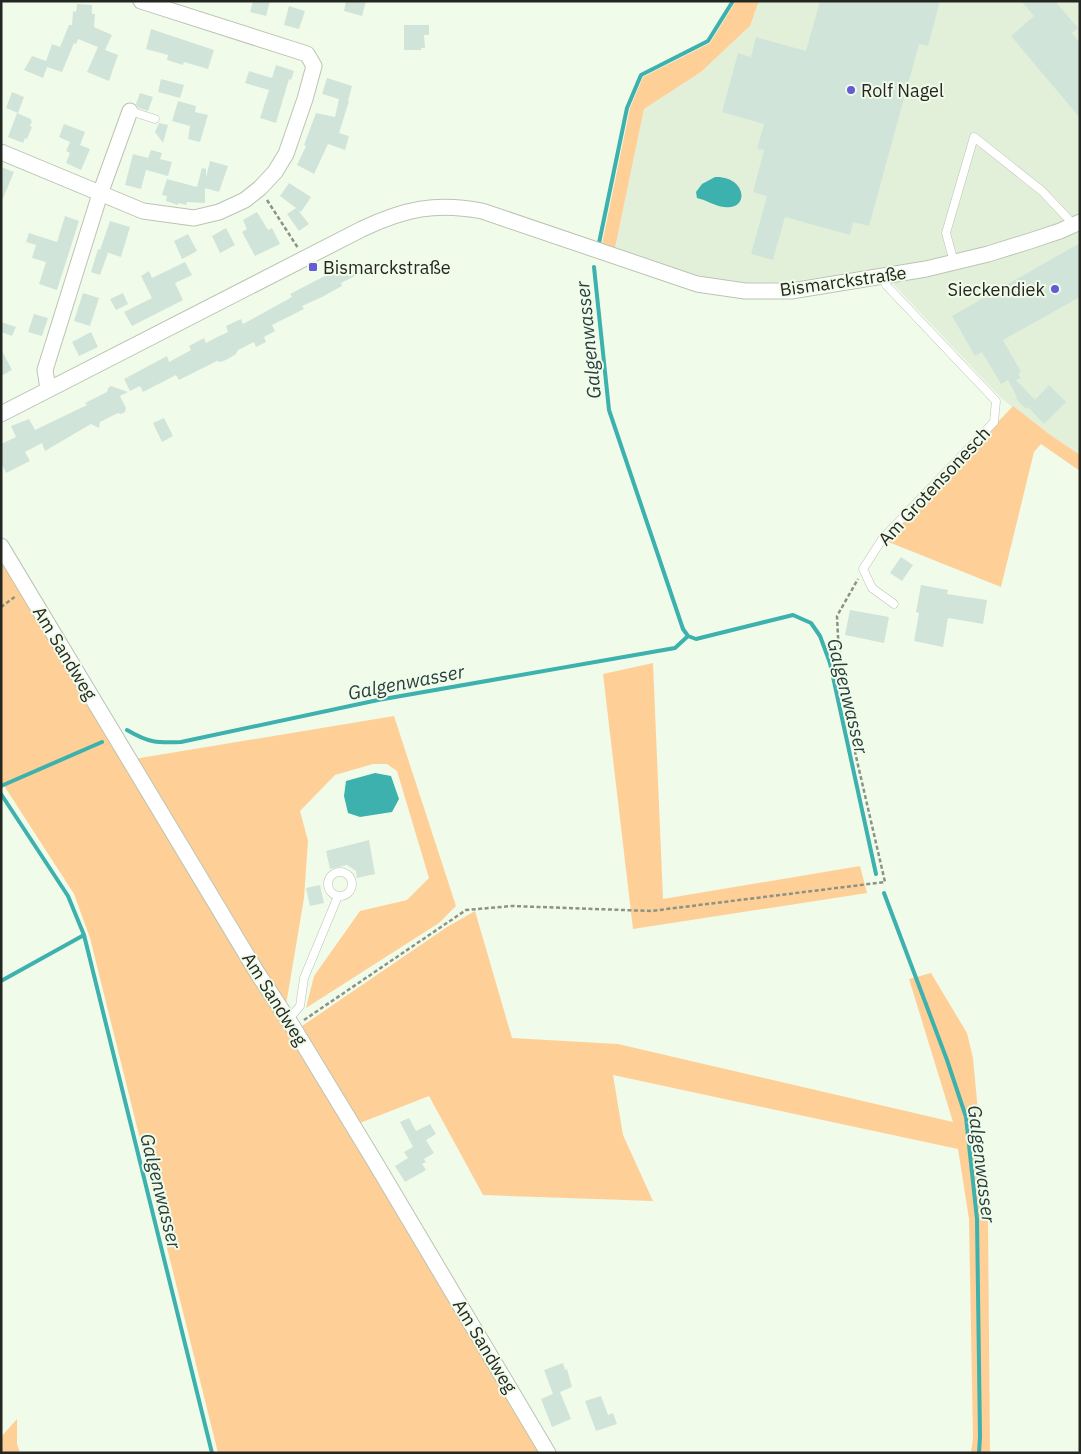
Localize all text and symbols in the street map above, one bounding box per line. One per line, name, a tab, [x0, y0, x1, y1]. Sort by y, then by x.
place label: Rolf Nagel	[861, 79, 944, 102]
marker: Rolf Nagel	[845, 84, 857, 96]
place label: Bismarckstraße	[323, 256, 451, 279]
marker: Bismarckstraße	[307, 261, 319, 273]
street label: Bismarckstraße	[778, 261, 908, 301]
place label: Sieckendiek	[948, 278, 1046, 301]
water label: Galgenwasser	[570, 279, 606, 400]
marker: Sieckendiek	[1049, 283, 1061, 295]
street label: Am Grotensonesch	[873, 422, 995, 550]
street label: Am Sandweg	[28, 602, 102, 704]
water label: Galgenwasser	[822, 636, 874, 757]
water label: Galgenwasser	[346, 659, 467, 705]
street label: Am Sandweg	[237, 948, 313, 1050]
water label: Galgenwasser	[963, 1104, 1001, 1225]
water label: Galgenwasser	[135, 1131, 187, 1252]
street label: Am Sandweg	[448, 1295, 522, 1397]

